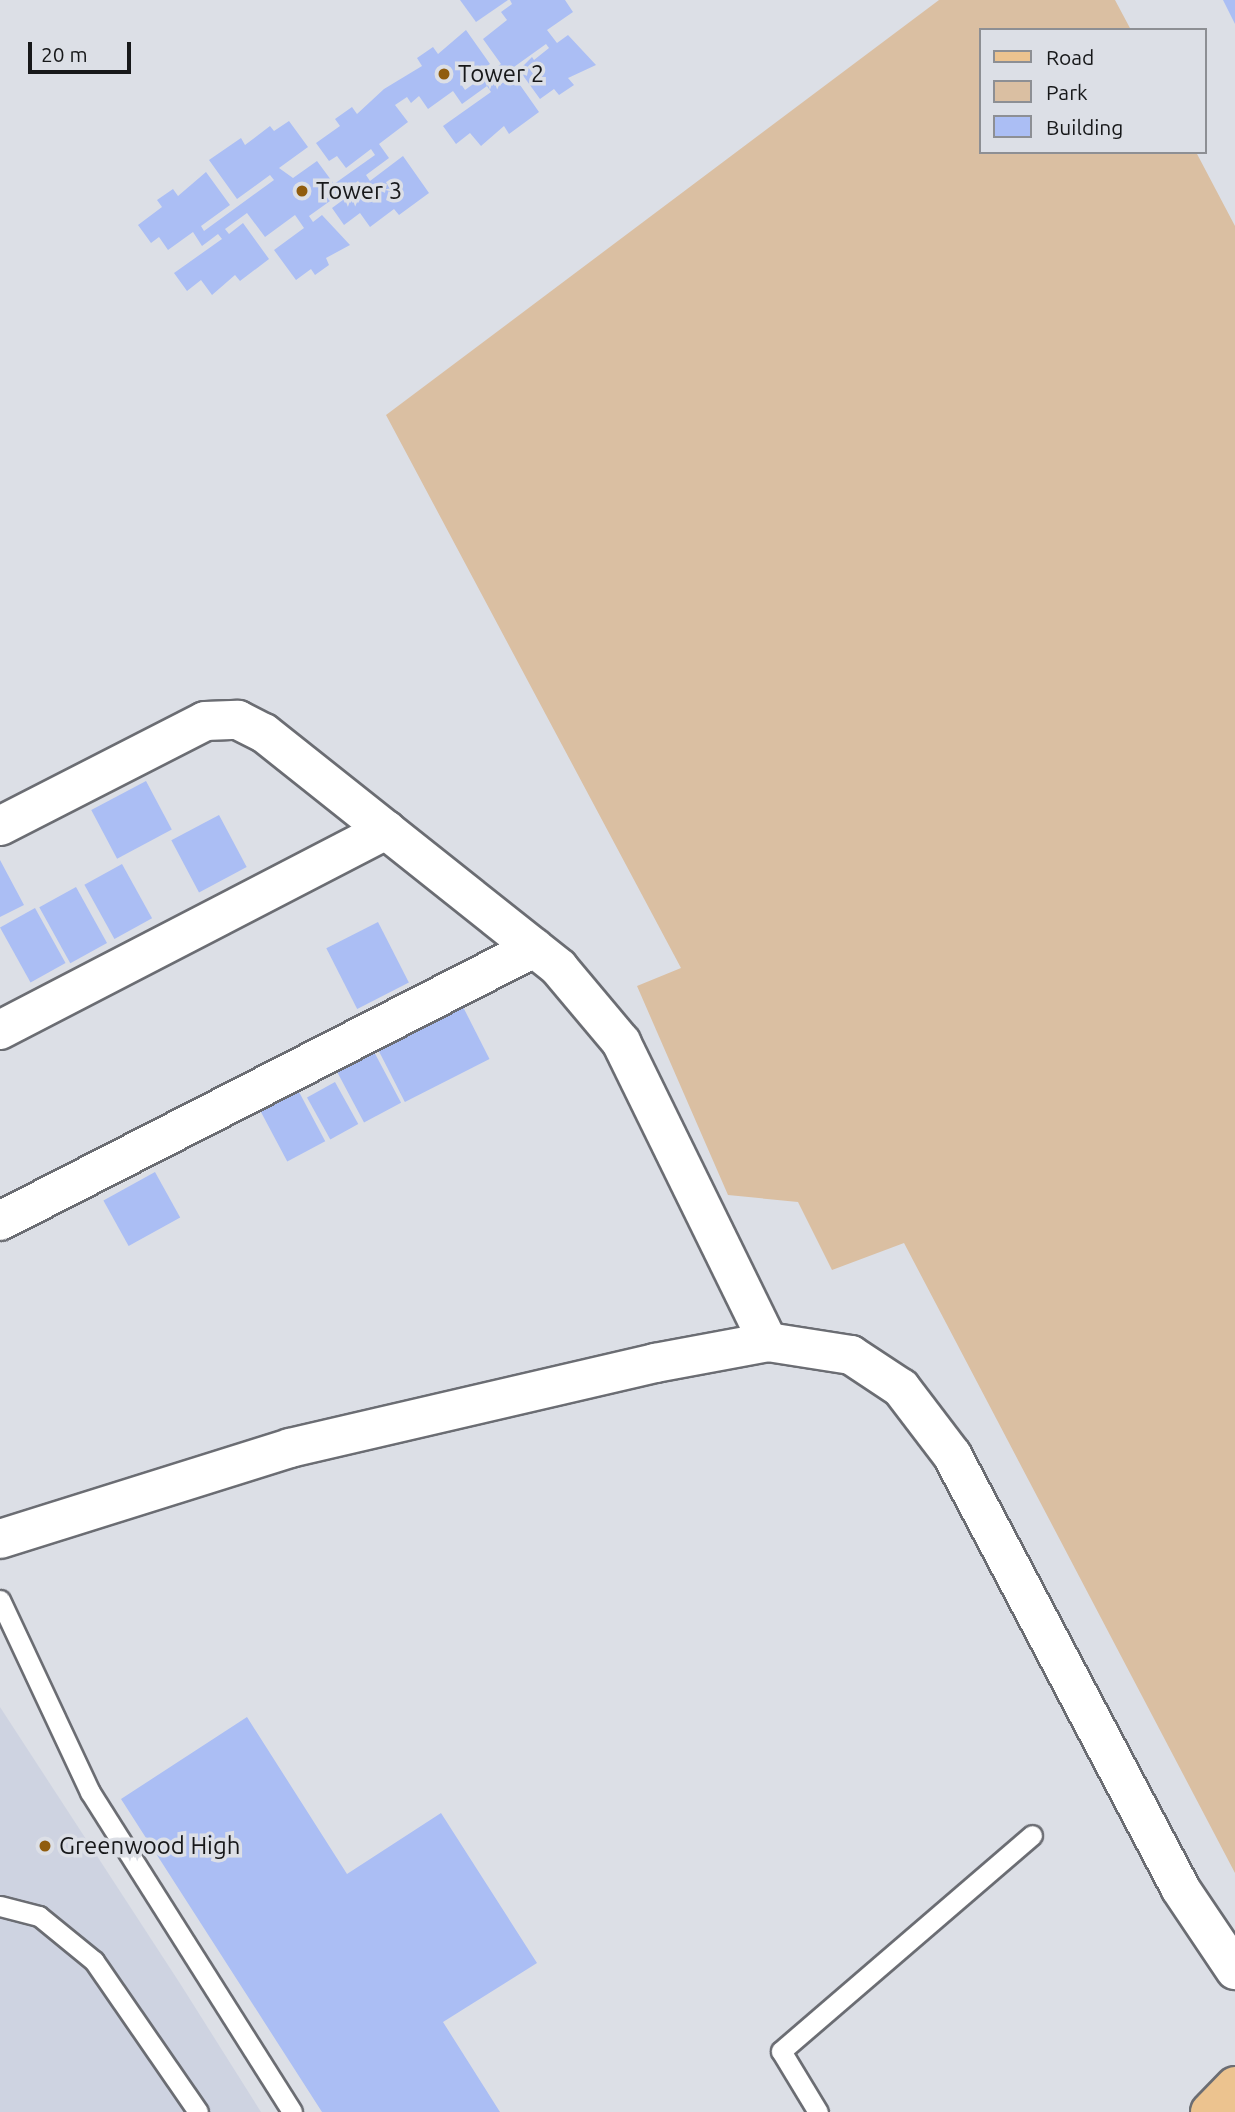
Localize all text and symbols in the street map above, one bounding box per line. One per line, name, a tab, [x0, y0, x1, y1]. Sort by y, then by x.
scale bar	[32, 28, 135, 72]
legend	[979, 28, 1207, 154]
text: 20 m	[41, 42, 88, 66]
text: Road	[1046, 45, 1094, 69]
place label: Tower 2	[458, 60, 544, 88]
marker: Tower 2	[436, 66, 452, 82]
text: Park	[1046, 80, 1088, 104]
text: Building	[1046, 115, 1123, 139]
place label: Tower 3	[316, 177, 402, 205]
marker: Tower 3	[294, 183, 310, 199]
place label: Greenwood High	[59, 1832, 240, 1860]
marker: Greenwood High	[37, 1838, 53, 1854]

